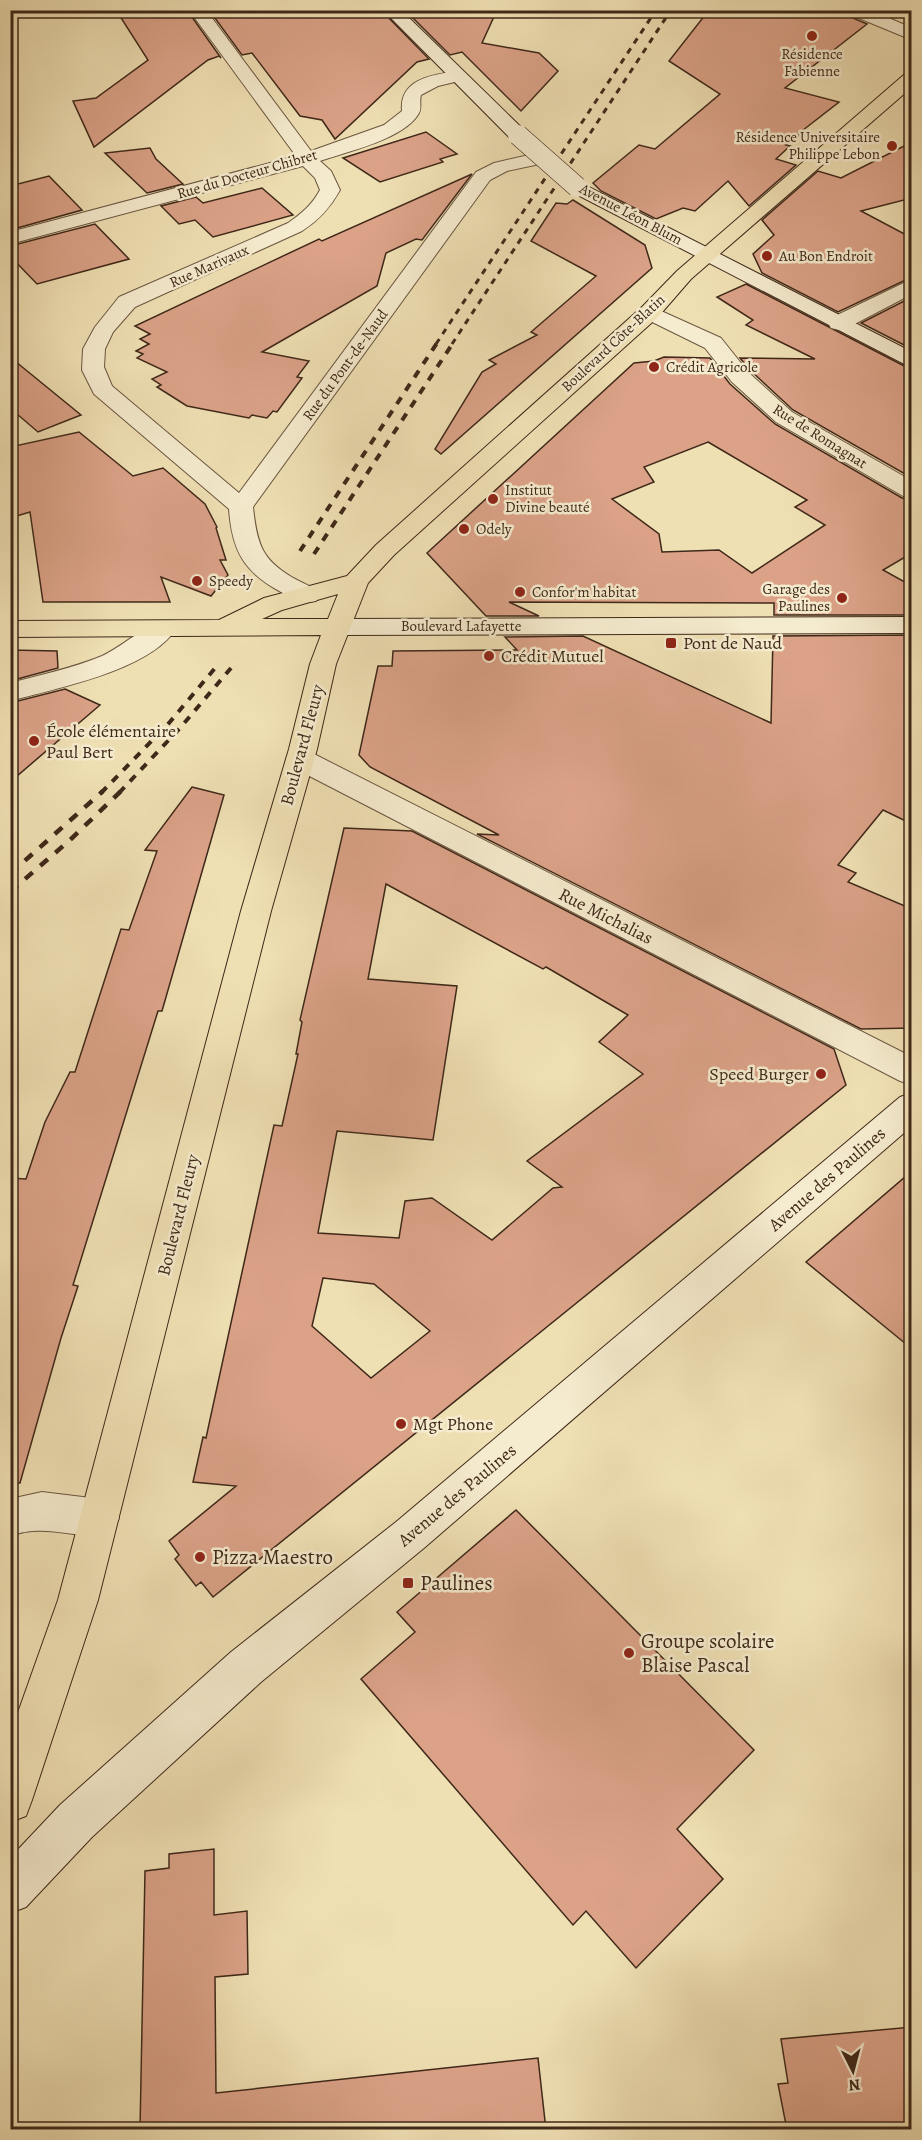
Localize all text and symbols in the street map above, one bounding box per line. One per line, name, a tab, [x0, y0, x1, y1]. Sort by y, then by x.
marker: Résidence Fabienne	[805, 29, 819, 43]
place label: Résidence Fabienne	[781, 44, 843, 81]
place label: Résidence Universitaire Philippe Lebon	[735, 127, 880, 164]
marker: Résidence Universitaire Philippe Lebon	[885, 139, 899, 153]
street label: Rue du Docteur Chibret	[175, 144, 320, 204]
street label: Avenue Léon Blum	[575, 178, 686, 250]
street label: Rue Marivaux	[166, 240, 252, 292]
place label: Au Bon Endroit	[778, 246, 873, 266]
marker: Au Bon Endroit	[760, 249, 774, 263]
street label: Boulevard Côte-Blatin	[557, 290, 669, 396]
street label: Rue du Pont-de-Naud	[298, 304, 393, 425]
place label: Crédit Agricole	[666, 357, 758, 377]
marker: Crédit Agricole	[647, 360, 661, 374]
street label: Rue de Romagnat	[769, 399, 871, 473]
place label: Institut Divine beauté	[505, 480, 590, 517]
marker: Institut Divine beauté	[486, 492, 500, 506]
place label: Odely	[476, 519, 512, 539]
marker: Odely	[457, 522, 471, 536]
place label: Speedy	[209, 571, 253, 591]
marker: Speedy	[190, 574, 204, 588]
place label: Garage des Paulines	[763, 579, 830, 616]
place label: Confor'm habitat	[532, 582, 637, 602]
marker: Confor'm habitat	[513, 585, 527, 599]
marker: Garage des Paulines	[835, 591, 849, 605]
street label: Boulevard Lafayette	[401, 616, 522, 636]
place label: Pont de Naud	[683, 631, 782, 655]
marker: Pont de Naud	[664, 636, 678, 650]
place label: Crédit Mutuel	[501, 644, 604, 668]
marker: Crédit Mutuel	[482, 649, 496, 663]
street label: Boulevard Fleury	[274, 681, 330, 808]
place label: École élémentaire Paul Bert	[46, 719, 176, 764]
marker: École élémentaire Paul Bert	[27, 734, 41, 748]
street label: Rue Michalias	[555, 882, 657, 950]
place label: Speed Burger	[709, 1062, 809, 1086]
marker: Speed Burger	[814, 1067, 828, 1081]
street label: Avenue des Paulines	[763, 1121, 891, 1237]
street label: Boulevard Fleury	[151, 1151, 205, 1278]
place label: Mgt Phone	[413, 1412, 493, 1436]
marker: Mgt Phone	[394, 1417, 408, 1431]
street label: Avenue des Paulines	[392, 1438, 521, 1552]
place label: Pizza Maestro	[212, 1543, 333, 1571]
marker: Pizza Maestro	[193, 1550, 207, 1564]
place label: Paulines	[420, 1569, 493, 1597]
marker: Paulines	[401, 1576, 415, 1590]
place label: Groupe scolaire Blaise Pascal	[641, 1627, 774, 1679]
marker: Groupe scolaire Blaise Pascal	[622, 1646, 636, 1660]
north arrow	[823, 2041, 883, 2101]
text: N	[847, 2073, 861, 2097]

